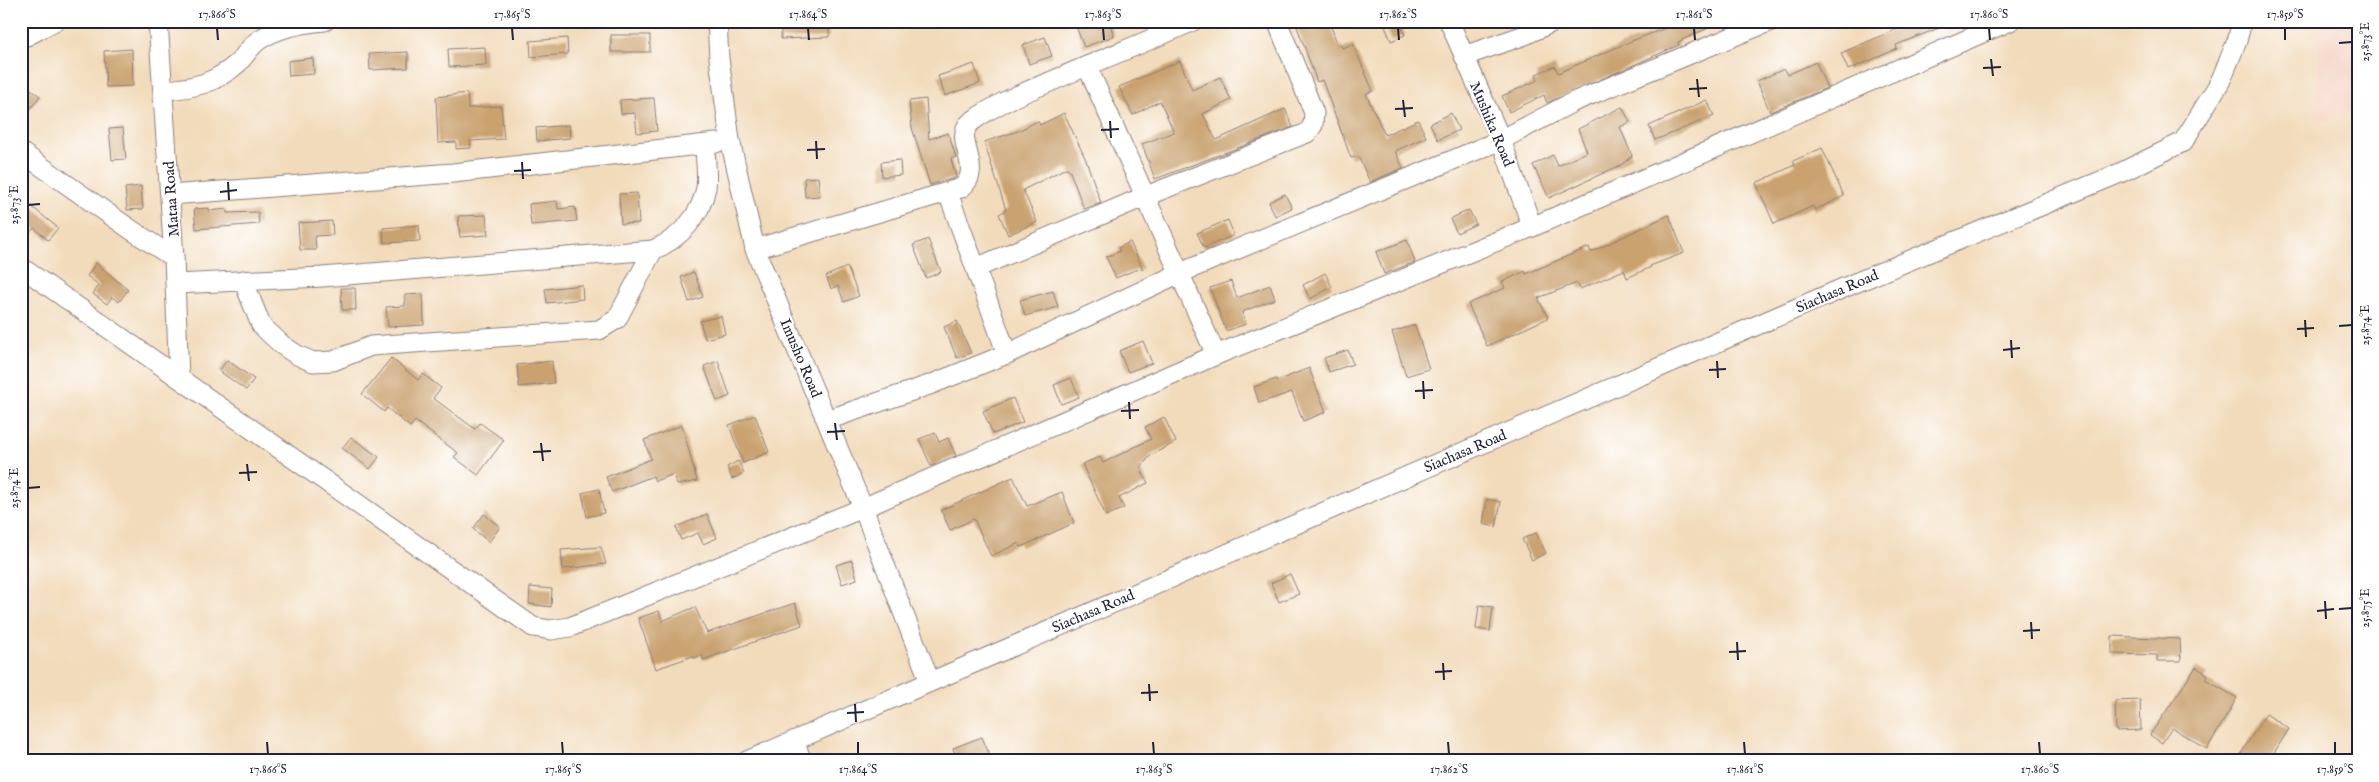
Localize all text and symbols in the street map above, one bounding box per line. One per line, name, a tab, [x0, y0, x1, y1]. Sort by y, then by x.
text: 17.866°S	[198, 7, 236, 22]
text: 17.865°S	[494, 7, 530, 22]
text: 17.864°S	[789, 7, 827, 22]
text: 17.863°S	[1085, 7, 1121, 22]
text: 17.862°S	[1379, 7, 1417, 22]
text: 17.861°S	[1676, 7, 1712, 22]
text: 17.860°S	[1970, 7, 2008, 22]
text: 17.859°S	[2267, 7, 2303, 22]
text: 25.873°E	[2358, 22, 2373, 62]
street label: Mushika Road	[1465, 79, 1518, 171]
street label: Mataa Road	[159, 159, 184, 237]
text: 25.873°E	[7, 185, 22, 225]
street label: Siachasa Road	[1793, 265, 1882, 317]
text: 25.874°E	[2358, 305, 2373, 345]
street label: Imusho Road	[775, 316, 826, 402]
street label: Siachasa Road	[1421, 425, 1510, 477]
text: 25.874°E	[7, 468, 22, 508]
street label: Siachasa Road	[1049, 585, 1138, 637]
text: 25.875°E	[2358, 588, 2373, 628]
text: 17.866°S	[249, 762, 287, 777]
text: 17.865°S	[545, 762, 581, 777]
text: 17.864°S	[839, 762, 877, 777]
text: 17.863°S	[1136, 762, 1172, 777]
text: 17.862°S	[1430, 762, 1468, 777]
text: 17.861°S	[1727, 762, 1763, 777]
text: 17.860°S	[2021, 762, 2059, 777]
text: 17.859°S	[2317, 762, 2353, 777]

